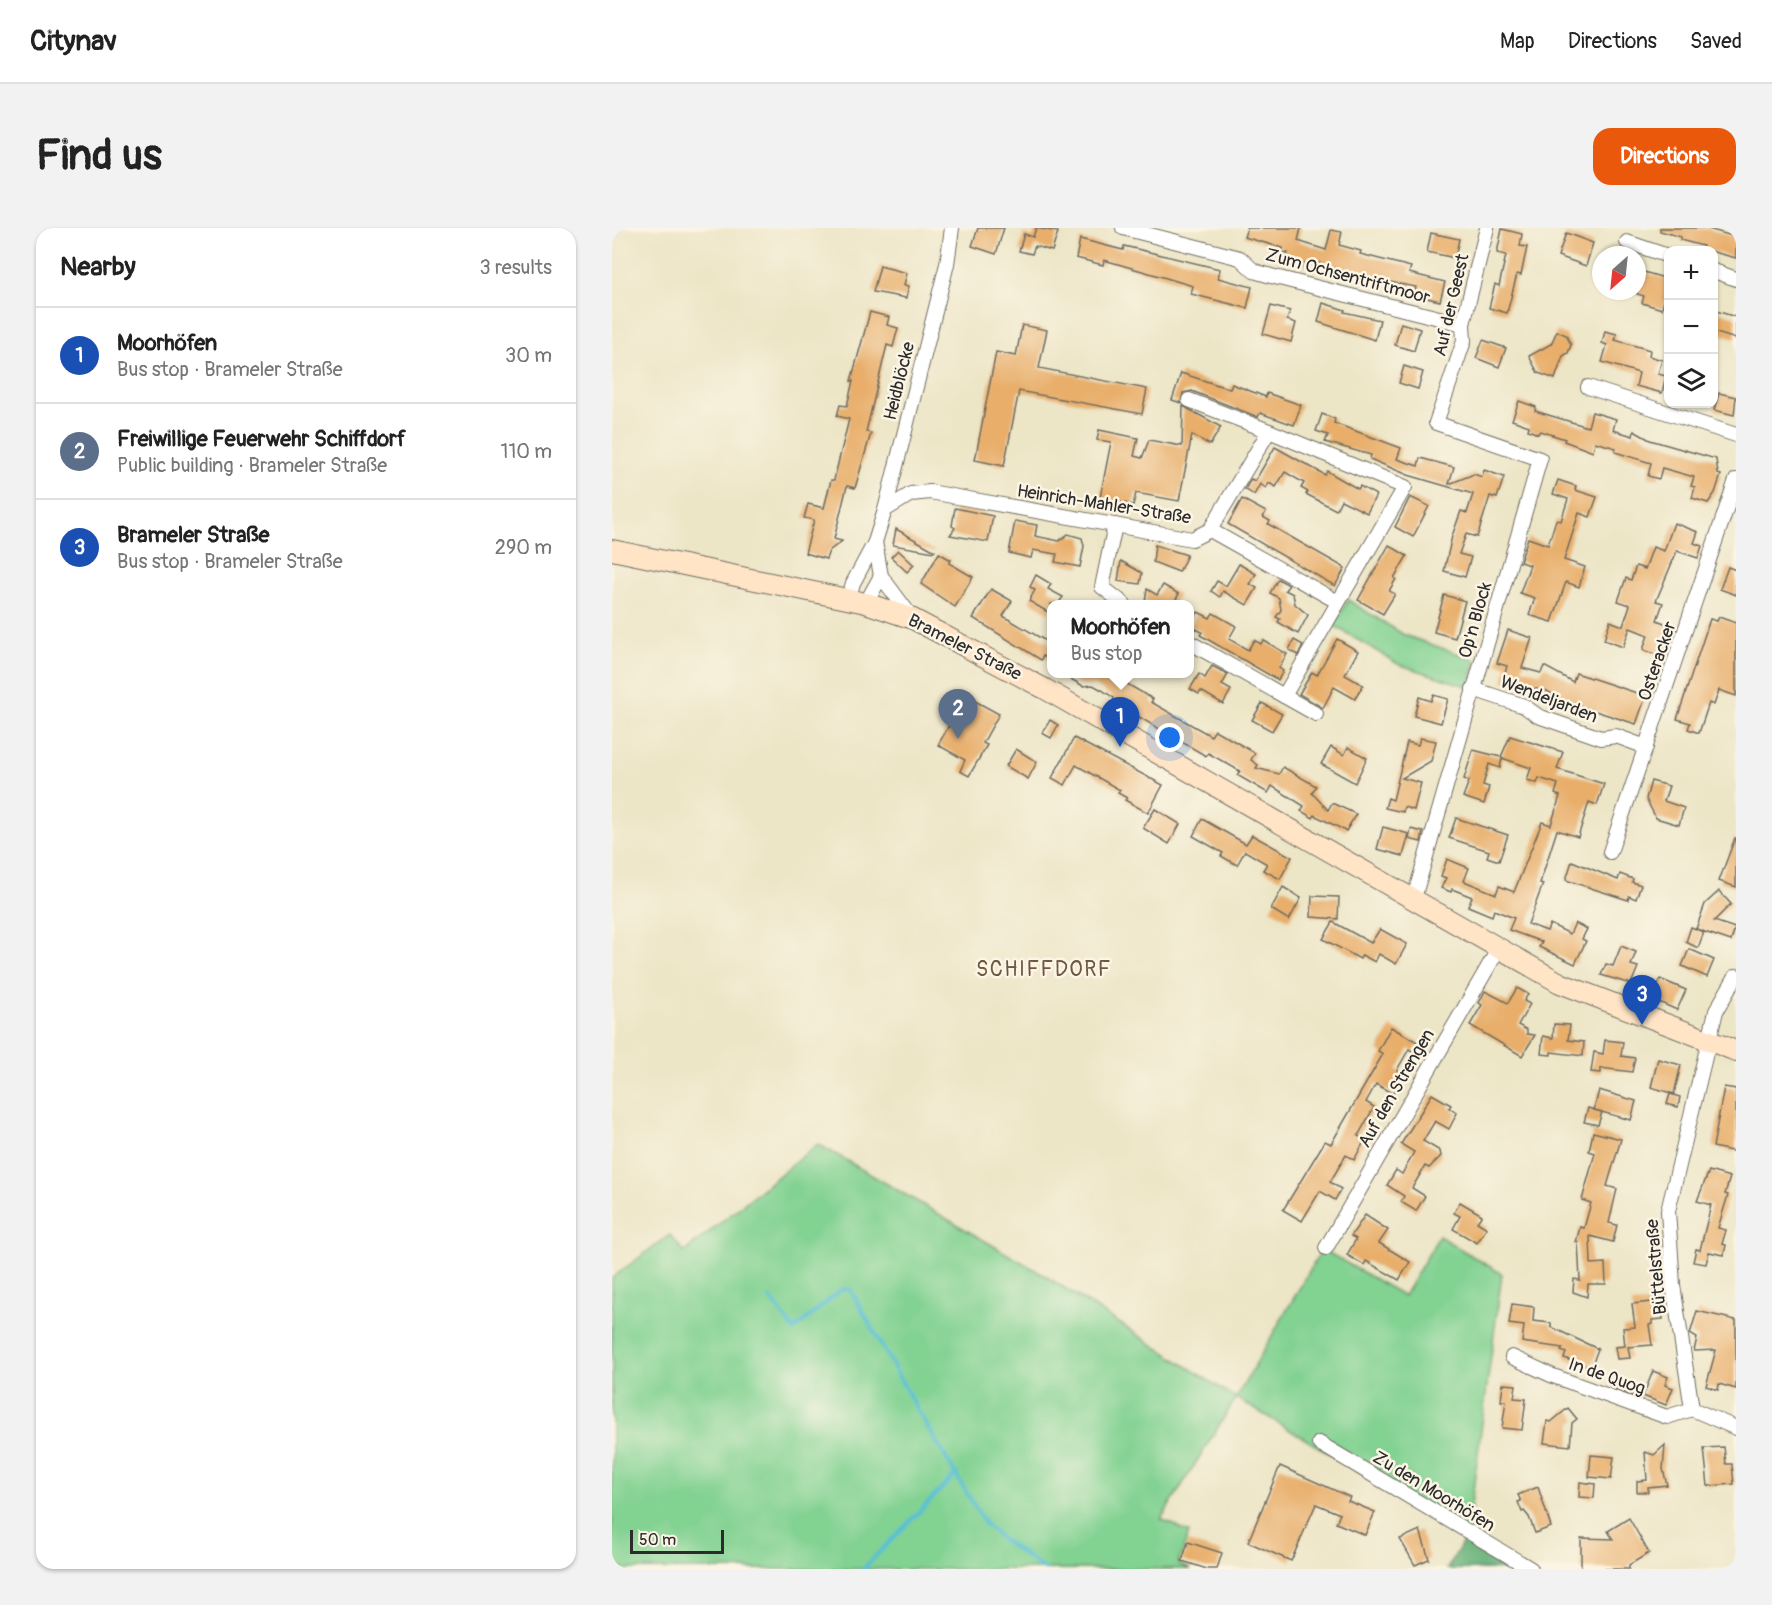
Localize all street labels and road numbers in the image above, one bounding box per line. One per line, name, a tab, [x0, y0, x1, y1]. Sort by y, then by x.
street label: Zum Ochsentriftmoor	[1263, 243, 1433, 310]
street label: Auf der Geest	[1429, 251, 1475, 359]
street label: Heidblöcke	[879, 339, 920, 423]
street label: Heinrich-Mahler-Straße	[1015, 479, 1193, 530]
street label: Op'n Block	[1454, 579, 1497, 661]
street label: Brameler Straße	[904, 609, 1026, 686]
street label: Osteracker	[1633, 618, 1682, 704]
street label: Wendeljarden	[1497, 670, 1601, 729]
street label: Auf den Strengen	[1353, 1025, 1440, 1152]
street label: Büttelstraße	[1641, 1218, 1672, 1316]
street label: In de Quog	[1565, 1353, 1648, 1400]
street label: Zu den Moorhöfen	[1368, 1446, 1499, 1537]

